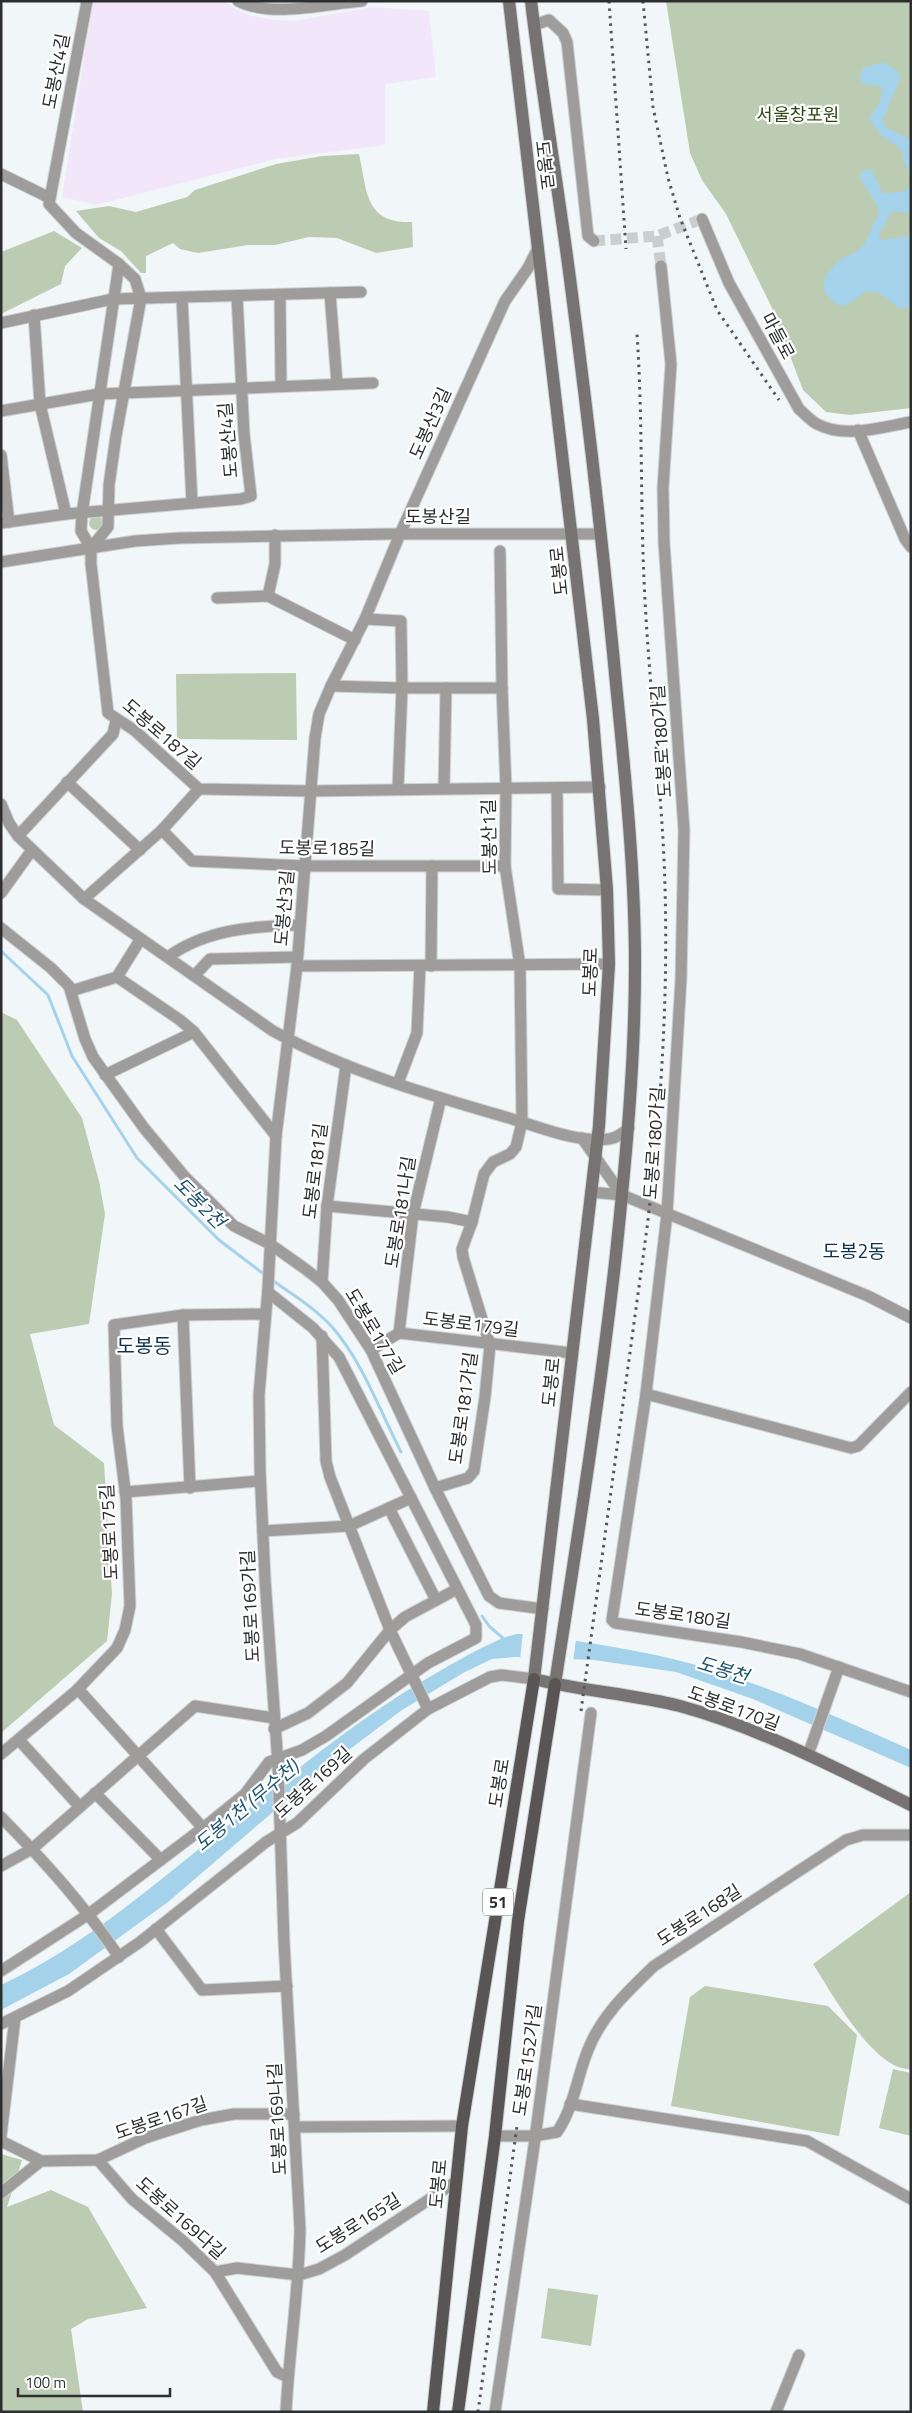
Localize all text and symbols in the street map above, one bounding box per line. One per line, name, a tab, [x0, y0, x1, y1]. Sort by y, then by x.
street label: 도봉산4길	[35, 31, 77, 111]
park label: 서울창포원	[757, 101, 839, 128]
street label: 도봉로	[529, 139, 561, 191]
street label: 마들로	[754, 308, 802, 364]
street label: 도봉산3길	[402, 383, 458, 463]
street label: 도봉산4길	[211, 401, 245, 479]
street label: 도봉산길	[405, 503, 471, 530]
street label: 도봉로	[543, 545, 575, 597]
street label: 도봉로180가길	[644, 684, 678, 798]
street label: 도봉로187길	[117, 692, 207, 776]
street label: 도봉산1길	[475, 799, 503, 875]
street label: 도봉로185길	[279, 834, 375, 862]
street label: 도봉산3길	[267, 869, 301, 947]
street label: 도봉로	[576, 947, 604, 997]
street label: 도봉로180가길	[637, 1086, 671, 1200]
street label: 도봉로181길	[296, 1121, 334, 1221]
street label: 도봉로181나길	[378, 1154, 422, 1270]
water label: 도봉2천	[167, 1169, 234, 1236]
district label: 도봉2동	[822, 1236, 886, 1265]
street label: 도봉로177길	[339, 1283, 411, 1379]
street label: 도봉로179길	[421, 1305, 521, 1343]
district label: 도봉동	[116, 1330, 172, 1361]
street label: 도봉로181가길	[442, 1350, 484, 1466]
street label: 도봉로	[535, 1356, 567, 1408]
street label: 도봉로175길	[93, 1483, 125, 1581]
street label: 도봉로169가길	[234, 1549, 266, 1663]
street label: 도봉로180길	[633, 1595, 733, 1635]
water label: 도봉천	[694, 1647, 754, 1691]
street label: 도봉로170길	[684, 1679, 784, 1737]
street label: 도봉로169길	[268, 1740, 358, 1824]
water label: 도봉1천 (무수천)	[188, 1752, 306, 1857]
street label: 도봉로	[482, 1756, 516, 1810]
street label: 도봉로168길	[651, 1877, 747, 1953]
road number: 51	[483, 1888, 513, 1915]
street label: 도봉로152가길	[506, 2002, 548, 2118]
street label: 도봉로169나길	[261, 2062, 293, 2176]
street label: 도봉로167길	[111, 2090, 211, 2146]
street label: 도봉로	[422, 2158, 454, 2210]
street label: 도봉로169다길	[130, 2170, 232, 2266]
street label: 도봉로165길	[310, 2186, 406, 2260]
scale bar	[18, 2366, 170, 2398]
text: 100 m	[25, 2371, 66, 2394]

